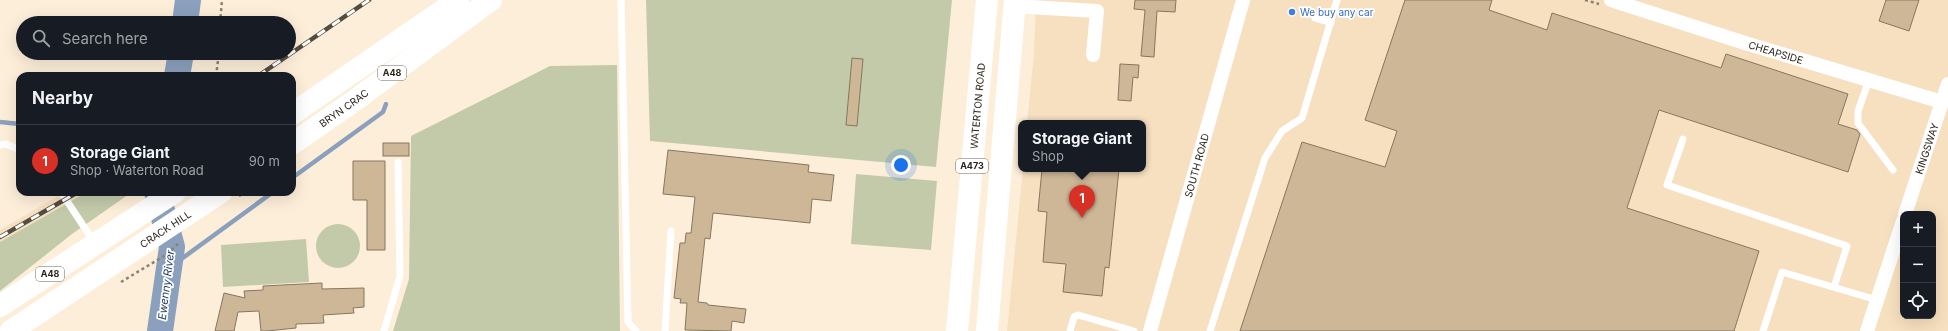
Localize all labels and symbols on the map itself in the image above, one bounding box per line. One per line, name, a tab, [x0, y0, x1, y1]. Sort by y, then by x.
place label: We buy any car	[1300, 6, 1374, 18]
marker: We buy any car	[1287, 7, 1297, 17]
street label: CHEAPSIDE	[1747, 38, 1805, 66]
street label: WATERTON ROAD	[968, 62, 987, 149]
road number: A48	[378, 66, 406, 80]
street label: BRYN CRAC	[317, 86, 371, 129]
street label: KINGSWAY	[1913, 121, 1941, 176]
street label: SOUTH ROAD	[1182, 132, 1211, 199]
your location	[891, 155, 911, 175]
road number: A473	[956, 159, 988, 173]
pin: 1	[1069, 185, 1095, 218]
street label: CRACK HILL	[138, 208, 193, 250]
water label: Ewenny River	[155, 249, 177, 321]
road number: A48	[36, 267, 64, 281]

